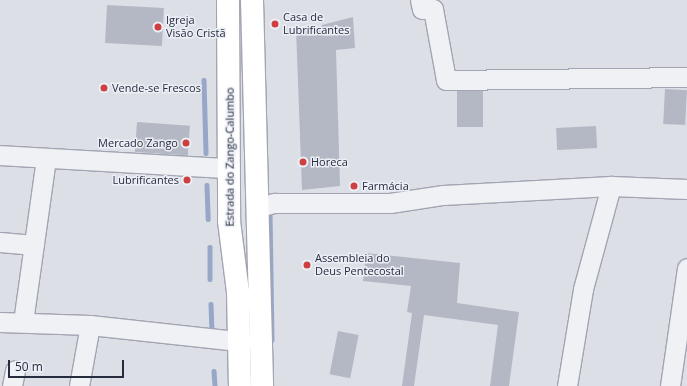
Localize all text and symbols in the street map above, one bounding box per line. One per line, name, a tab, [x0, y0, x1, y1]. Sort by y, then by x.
place label: Casa de Lubrificantes	[283, 11, 349, 37]
place label: Igreja Visão Cristã	[166, 14, 226, 40]
marker: Casa de Lubrificantes	[270, 19, 280, 29]
marker: Igreja Visão Cristã	[153, 22, 163, 32]
place label: Vende-se Frescos	[112, 81, 201, 95]
marker: Vende-se Frescos	[99, 83, 109, 93]
street label: Estrada do Zango-Calumbo	[223, 87, 237, 227]
place label: Mercado Zango	[98, 136, 178, 150]
marker: Mercado Zango	[181, 138, 191, 148]
place label: Horeca	[311, 155, 348, 169]
marker: Horeca	[298, 157, 308, 167]
place label: Lubrificantes	[113, 173, 179, 187]
marker: Lubrificantes	[182, 175, 192, 185]
place label: Farmácia	[362, 179, 409, 193]
marker: Farmácia	[349, 181, 359, 191]
place label: Assembleia do Deus Pentecostal	[315, 252, 404, 278]
marker: Assembleia do Deus Pentecostal	[302, 260, 312, 270]
scale bar	[10, 352, 126, 378]
text: 50 m	[15, 358, 43, 375]

